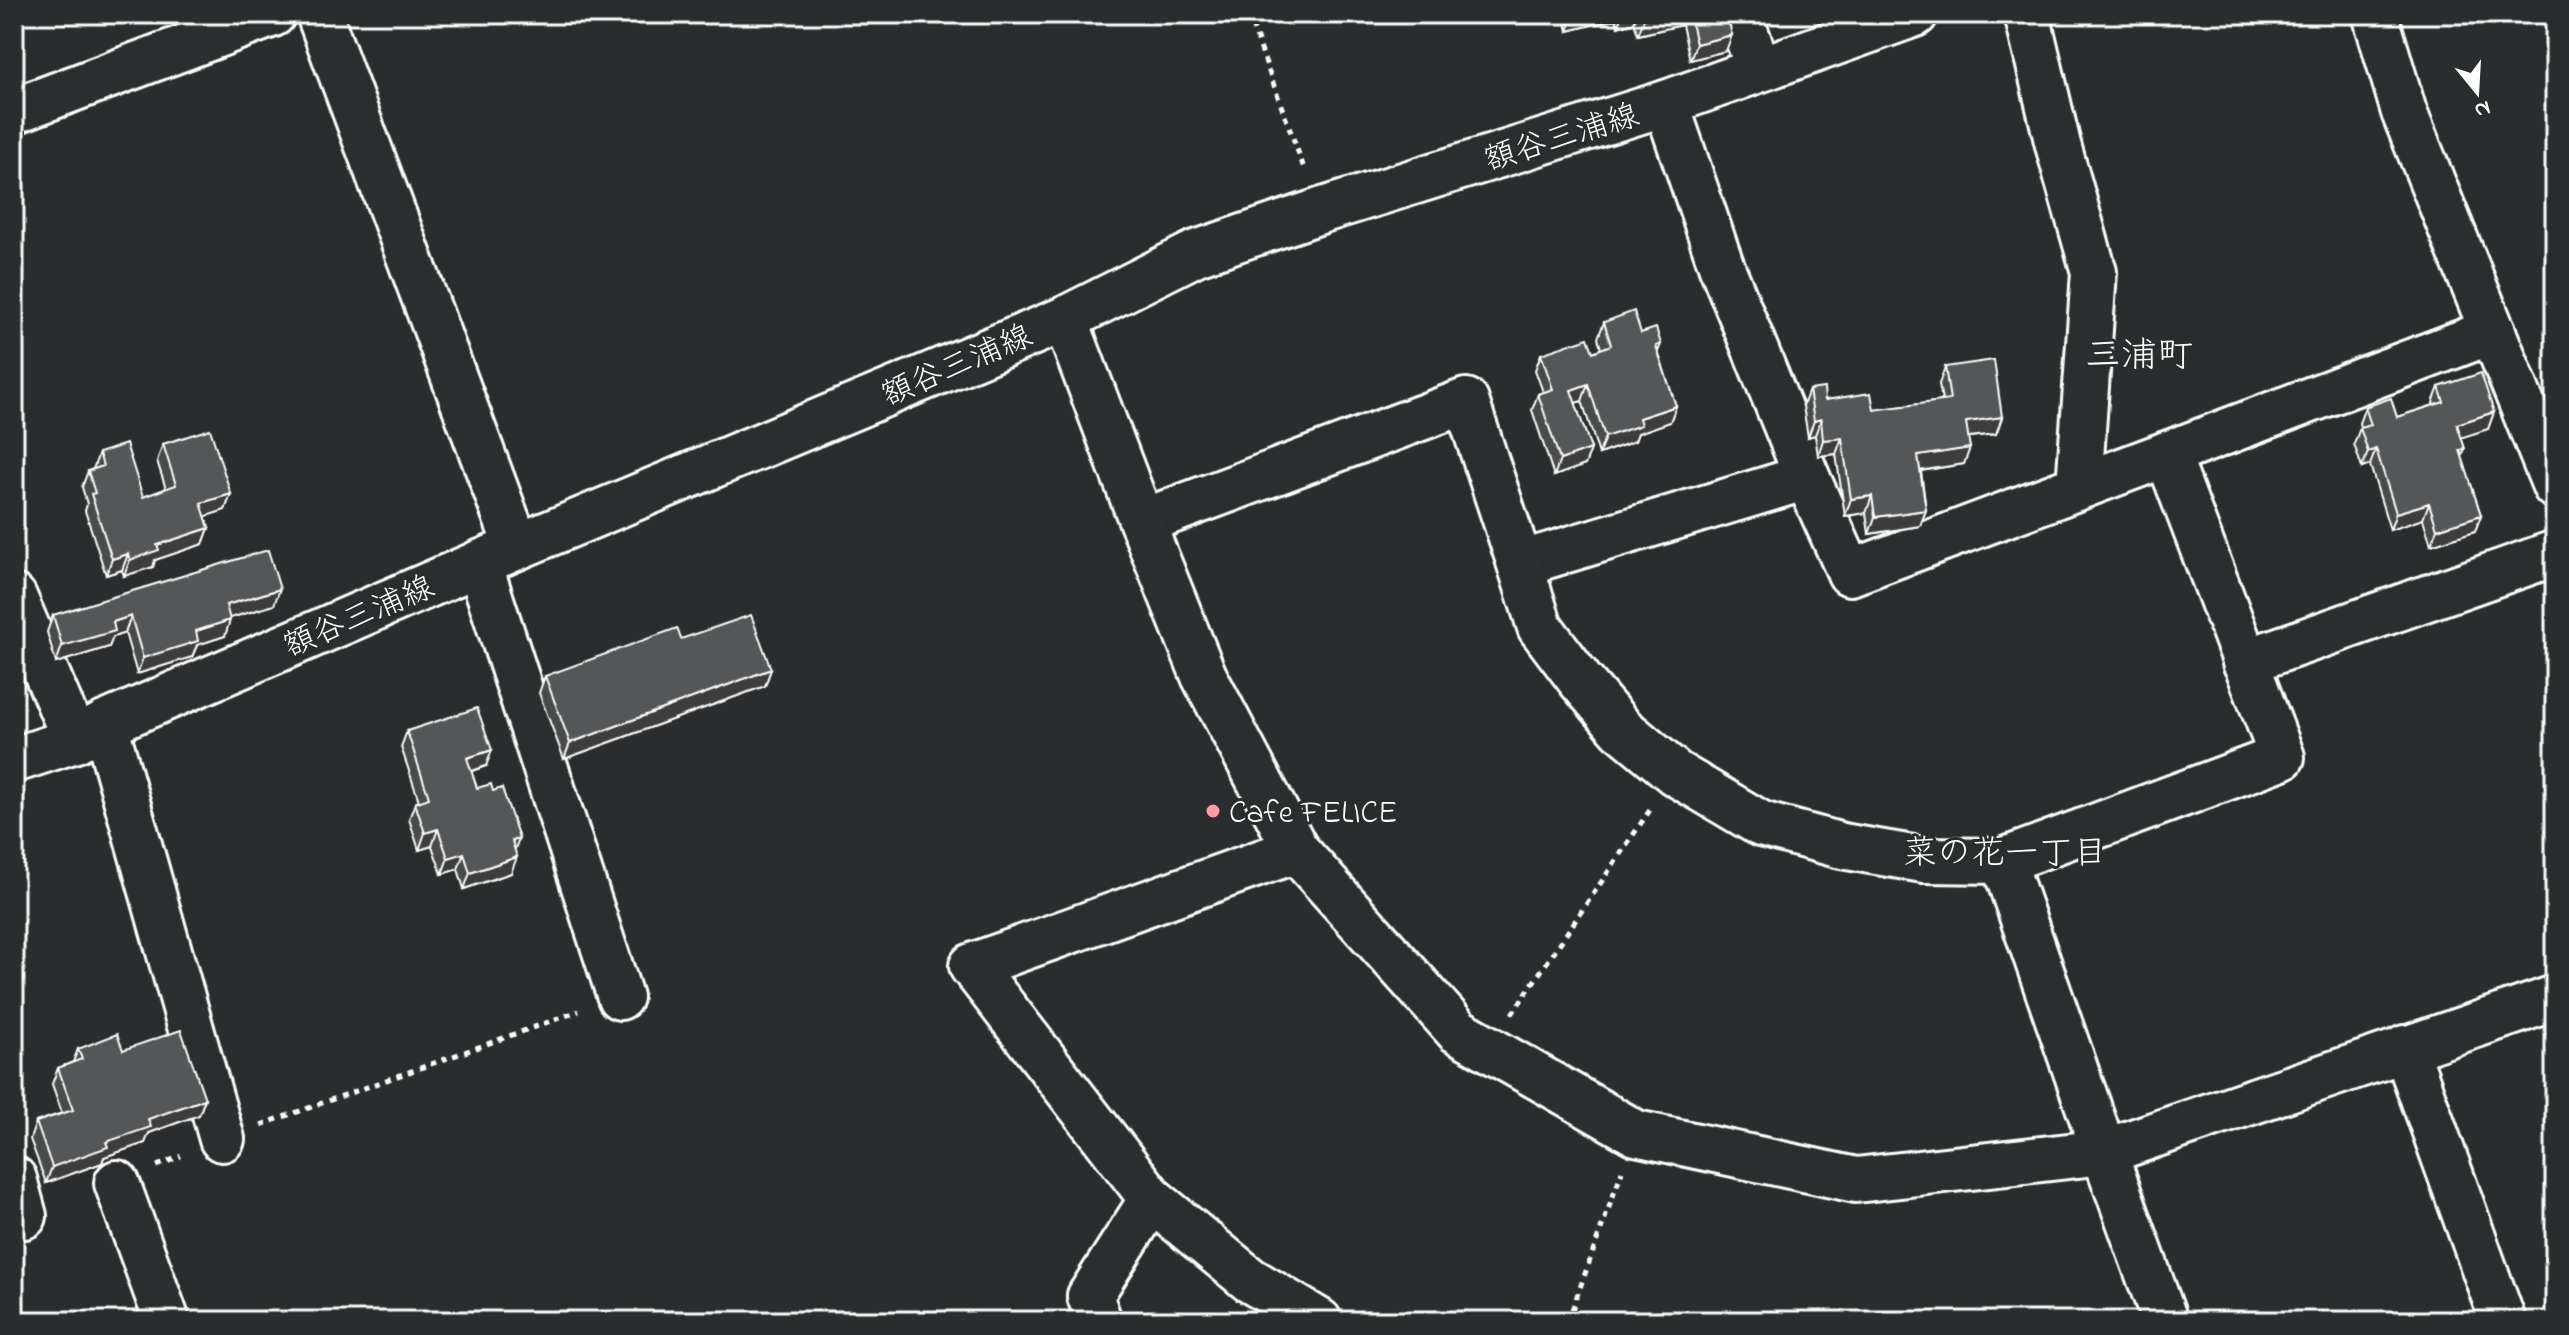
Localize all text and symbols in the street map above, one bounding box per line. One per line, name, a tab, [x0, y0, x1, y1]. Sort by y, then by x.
north arrow	[2437, 52, 2517, 132]
text: N	[2470, 91, 2494, 126]
street label: 額谷三浦線	[1479, 93, 1645, 185]
street label: 額谷三浦線	[875, 314, 1040, 420]
district label: 三浦町	[2085, 331, 2193, 384]
street label: 額谷三浦線	[277, 565, 442, 671]
place label: Cafe FELICE	[1229, 791, 1397, 838]
marker: Cafe FELICE	[1204, 802, 1222, 820]
district label: 菜の花一丁目	[1903, 830, 2107, 880]

